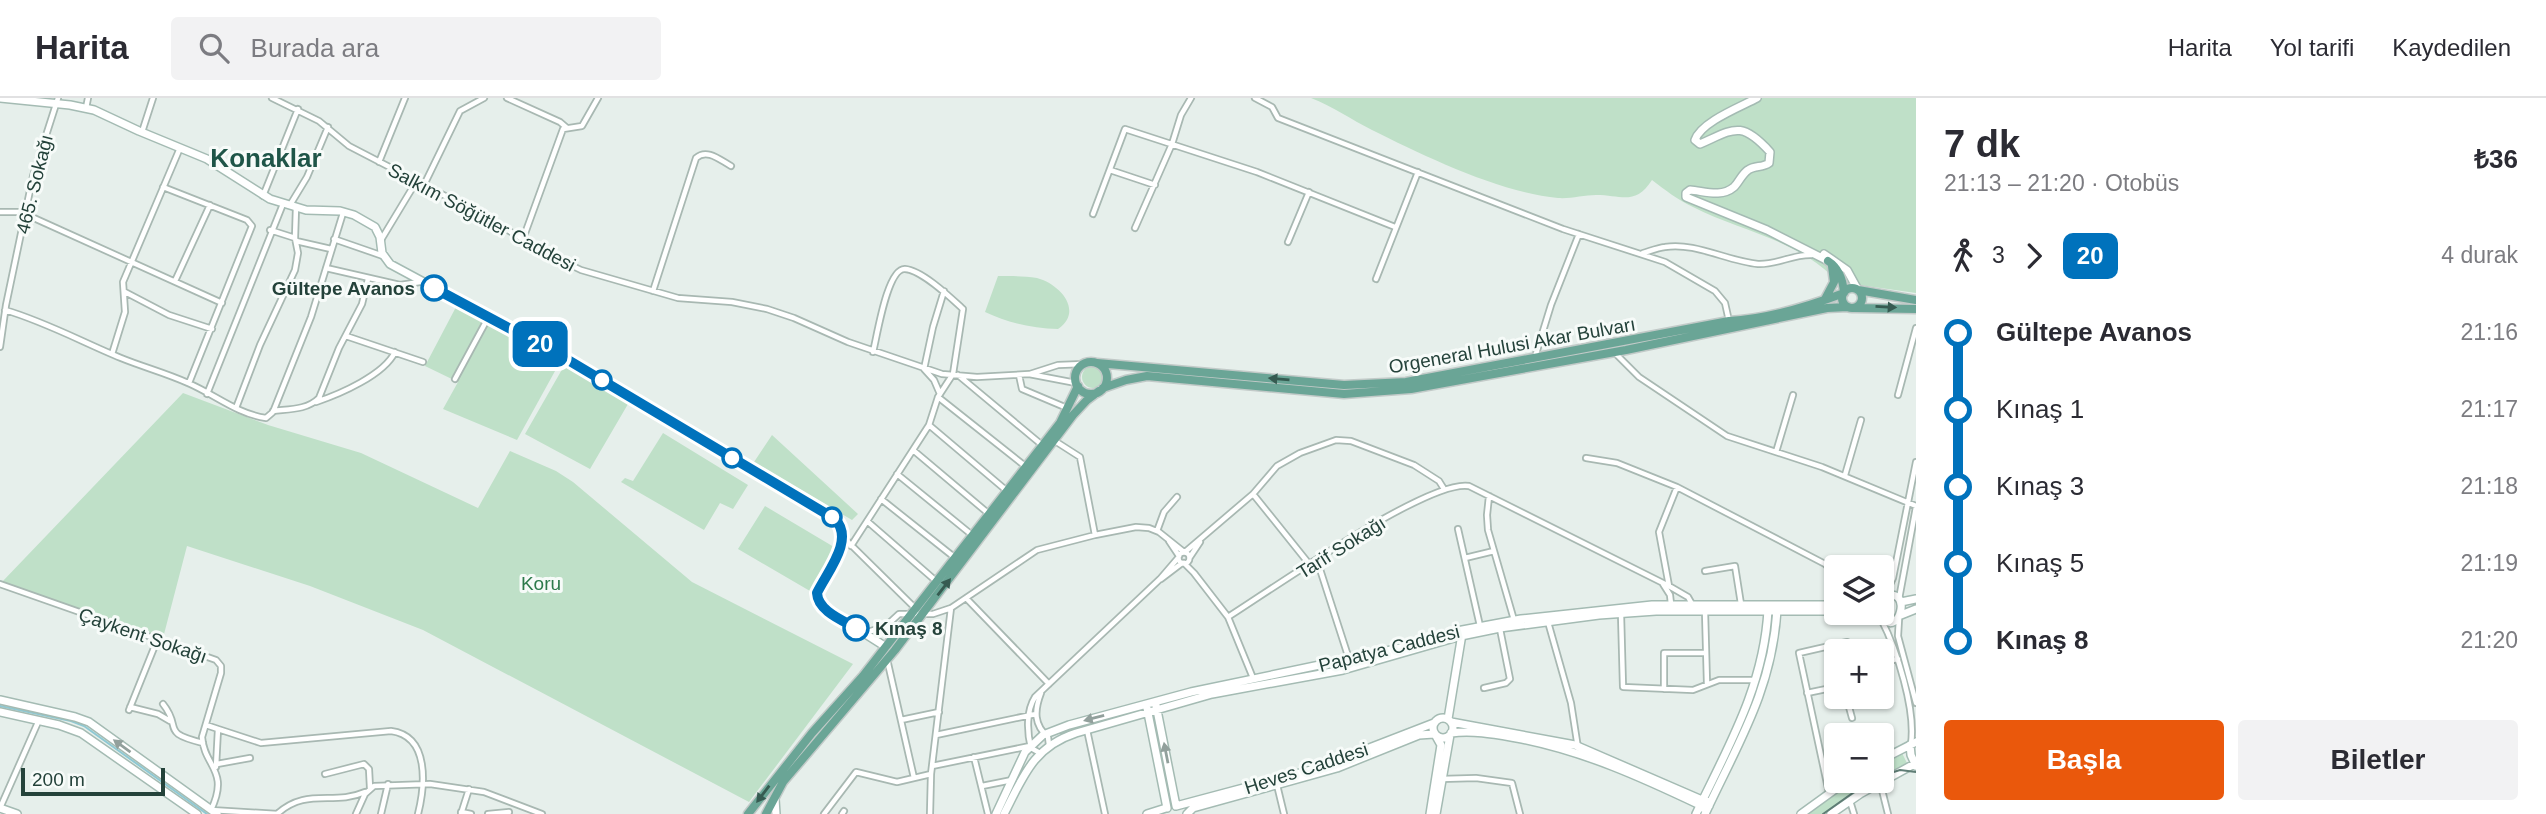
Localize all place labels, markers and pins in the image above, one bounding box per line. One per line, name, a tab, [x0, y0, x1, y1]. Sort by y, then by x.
marker: Gültepe Avanos	[421, 275, 447, 301]
place label: Gültepe Avanos	[272, 278, 415, 299]
unlabelled marker	[592, 370, 612, 390]
unlabelled marker	[722, 448, 742, 468]
unlabelled marker	[822, 507, 842, 527]
marker: Kınaş 8	[843, 615, 869, 641]
place label: Kınaş 8	[875, 618, 943, 639]

